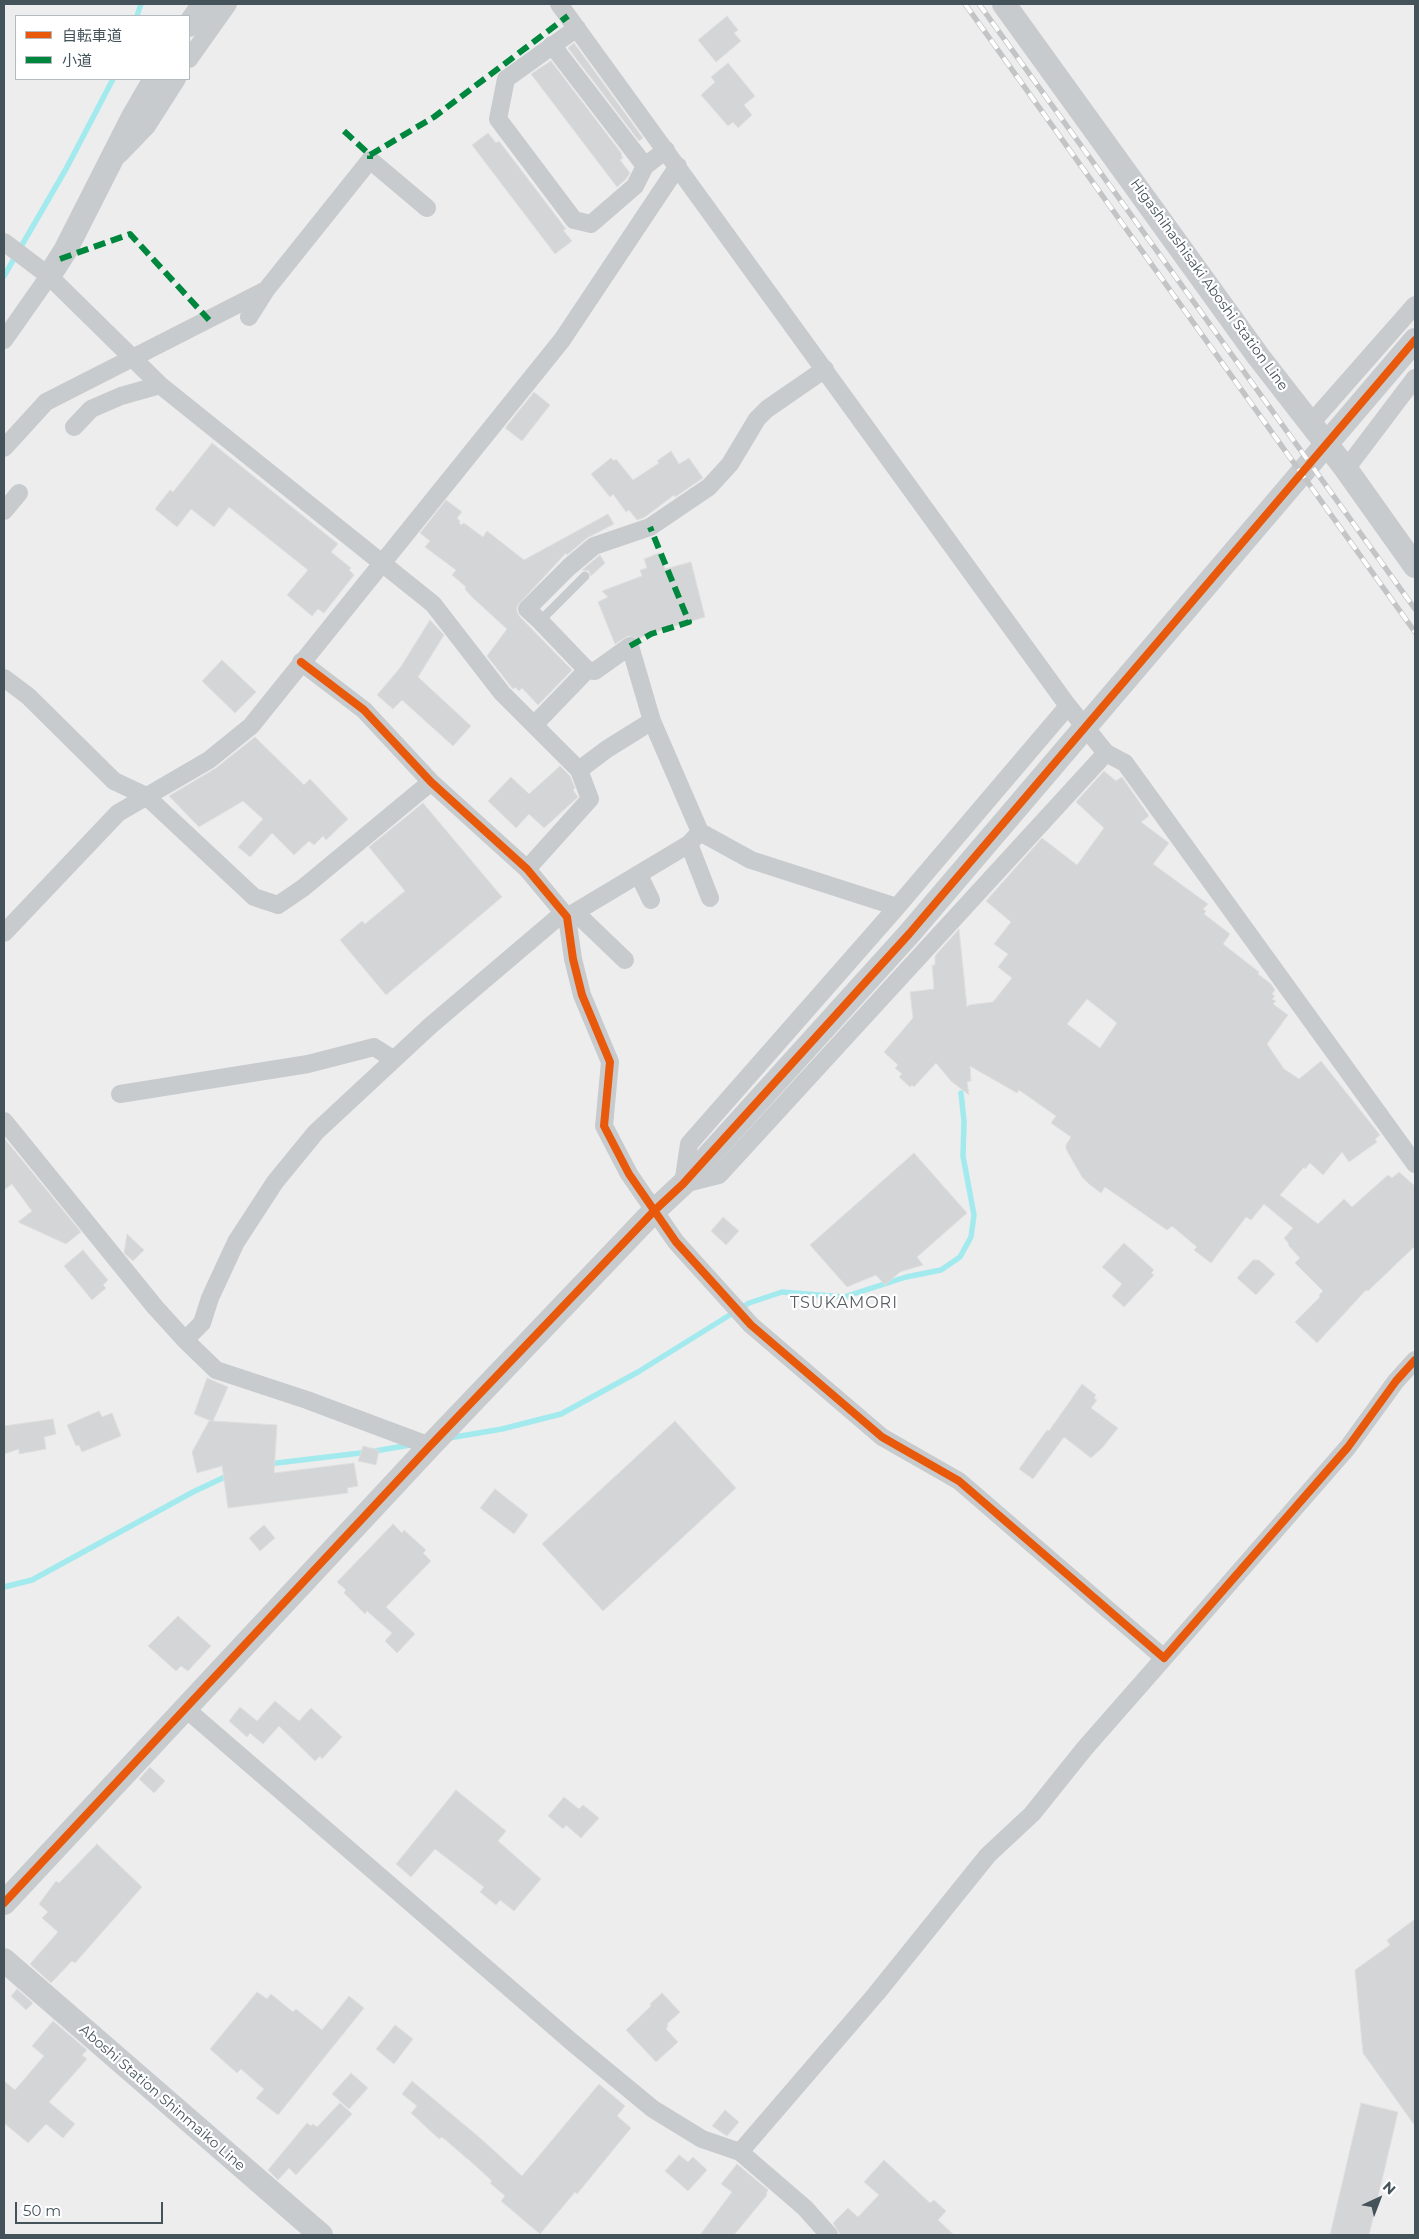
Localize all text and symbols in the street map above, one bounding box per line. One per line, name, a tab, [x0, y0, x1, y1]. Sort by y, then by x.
legend	[15, 15, 190, 80]
text: 自転車道	[62, 26, 122, 45]
text: 小道	[62, 51, 92, 70]
street label: Higashihashisaki Aboshi Station Line	[1127, 176, 1291, 394]
district label: TSUKAMORI	[789, 1293, 899, 1313]
street label: Aboshi Station Shinmaiko Line	[76, 2021, 248, 2175]
north arrow	[1354, 2174, 1404, 2224]
text: N	[1379, 2178, 1400, 2198]
scale bar	[18, 2192, 165, 2224]
text: 50 m	[23, 2201, 61, 2220]

